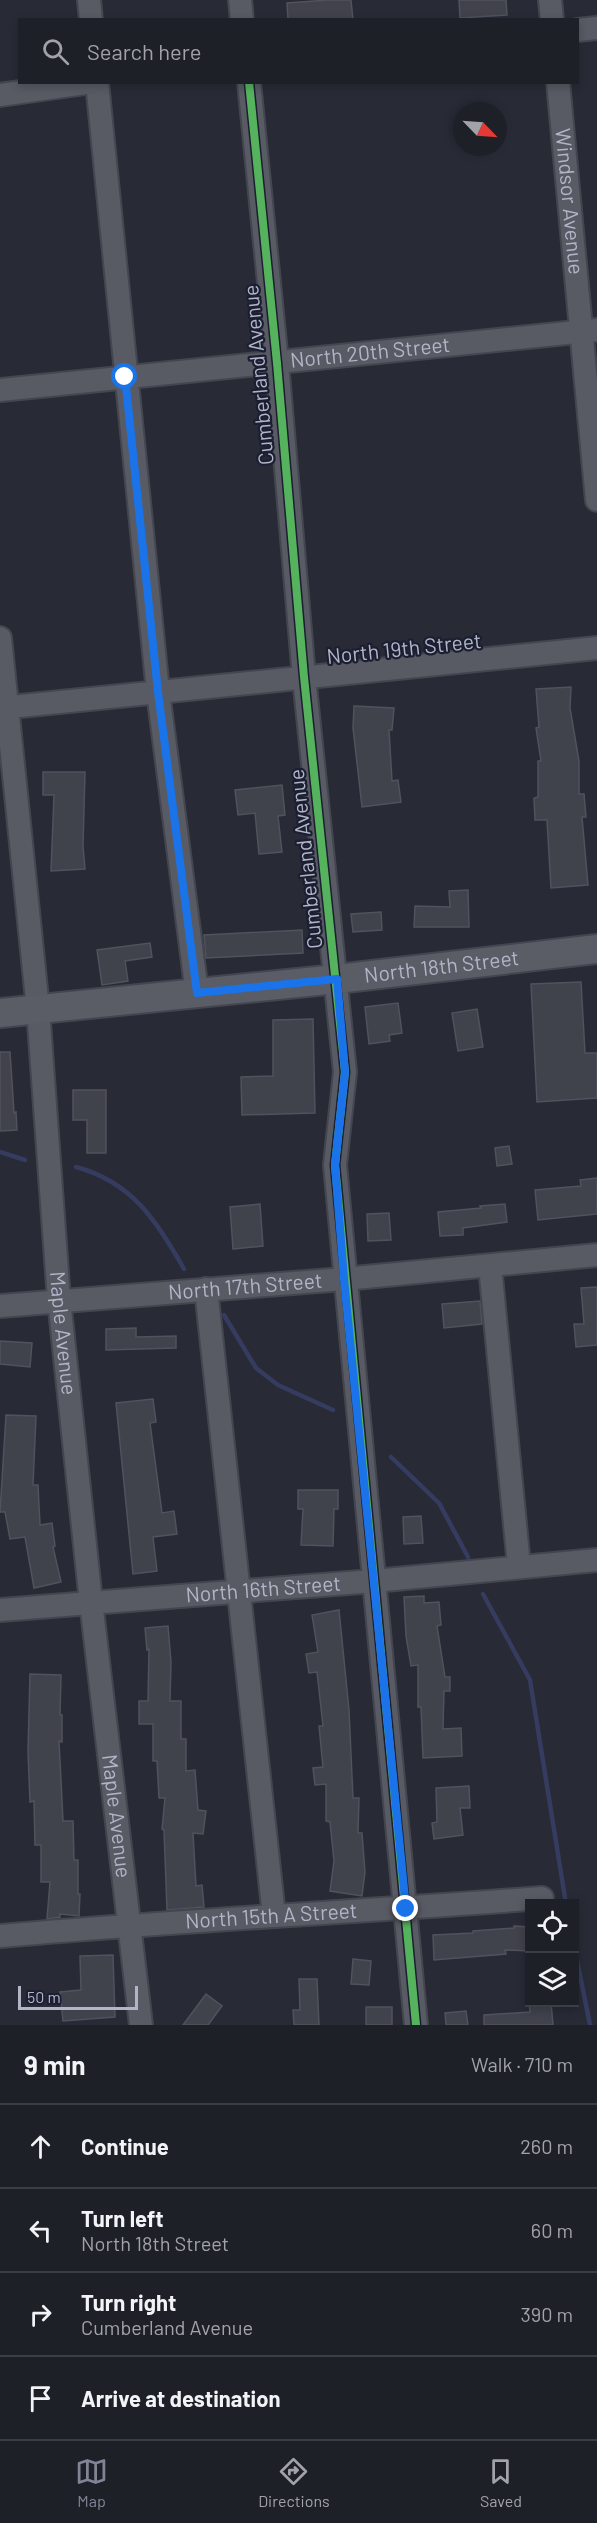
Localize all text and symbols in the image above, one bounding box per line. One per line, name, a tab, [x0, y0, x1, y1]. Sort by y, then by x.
search box	[18, 18, 579, 84]
icon: search	[39, 35, 72, 68]
text: Search here	[87, 38, 201, 64]
north arrow	[453, 102, 507, 156]
street label: Windsor Avenue	[551, 127, 590, 276]
street label: Cumberland Avenue	[237, 284, 278, 466]
street label: North 20th Street	[289, 331, 451, 372]
route start	[111, 363, 137, 389]
street label: North 19th Street	[325, 627, 482, 668]
street label: Cumberland Avenue	[283, 768, 326, 950]
street label: North 18th Street	[363, 944, 520, 987]
street label: North 17th Street	[167, 1267, 323, 1304]
street label: Maple Avenue	[46, 1270, 83, 1396]
street label: North 16th Street	[185, 1570, 342, 1607]
street label: Maple Avenue	[98, 1753, 138, 1879]
route end	[392, 1895, 418, 1921]
street label: North 15th A Street	[184, 1897, 358, 1933]
map controls	[525, 1899, 579, 2007]
button: locate	[525, 1899, 579, 1953]
button: layers	[525, 1953, 579, 2007]
scale bar	[18, 1983, 138, 2010]
text: 50 m	[27, 1987, 61, 2006]
text: 9 min	[24, 2049, 86, 2080]
text: Walk · 710 m	[471, 2052, 573, 2076]
icon: ahead	[24, 2130, 57, 2163]
text: Continue	[81, 2133, 169, 2159]
text: 260 m	[520, 2134, 573, 2158]
text: Turn left	[81, 2205, 164, 2231]
icon: left	[24, 2214, 57, 2247]
text: 60 m	[531, 2218, 573, 2242]
text: North 18th Street	[81, 2231, 229, 2255]
text: Turn right	[81, 2289, 176, 2315]
icon: right	[24, 2298, 57, 2331]
text: 390 m	[520, 2302, 573, 2326]
text: Cumberland Avenue	[81, 2315, 253, 2339]
icon: arrive	[24, 2382, 57, 2415]
text: Arrive at destination	[81, 2385, 280, 2411]
tab: Map	[75, 2455, 108, 2510]
tab: Directions	[258, 2455, 330, 2510]
tab: Saved	[480, 2455, 522, 2510]

